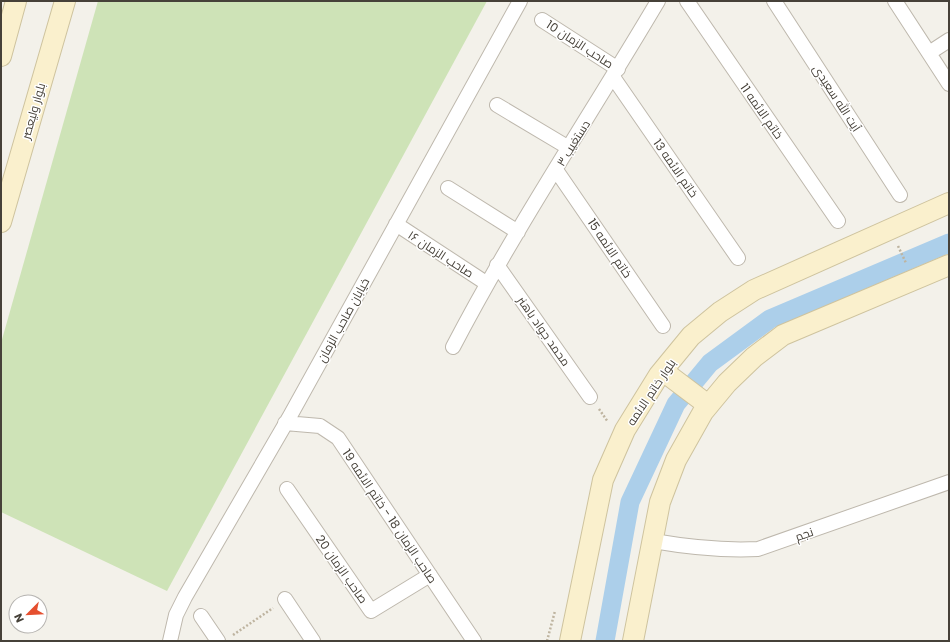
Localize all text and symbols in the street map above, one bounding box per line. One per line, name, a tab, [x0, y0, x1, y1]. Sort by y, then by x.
street label: صاحب الزمان 10	[543, 16, 617, 72]
street label: آیت الله سعیدی	[809, 61, 865, 135]
street label: خاتم الائمه 11	[737, 80, 787, 142]
street label: بلوار ولیعصر	[17, 81, 49, 142]
street label: دستغیب ۳	[552, 116, 594, 169]
street label: خاتم الائمه 13	[650, 135, 702, 201]
street label: خاتم الائمه 15	[584, 215, 636, 281]
street label: صاحب الزمان ۱۶	[405, 226, 477, 282]
street label: خیابان صاحب الزمان	[313, 275, 373, 365]
street label: محمد جواد باهنر	[513, 292, 574, 369]
street label: بلوار خاتم الائمه	[622, 355, 680, 429]
street label: صاحب الزمان 18 - خاتم الائمه 19	[339, 446, 441, 586]
street label: نجم	[792, 523, 816, 545]
street label: صاحب الزمان 20	[312, 531, 372, 607]
north arrow	[8, 594, 48, 634]
text: N	[10, 611, 28, 625]

